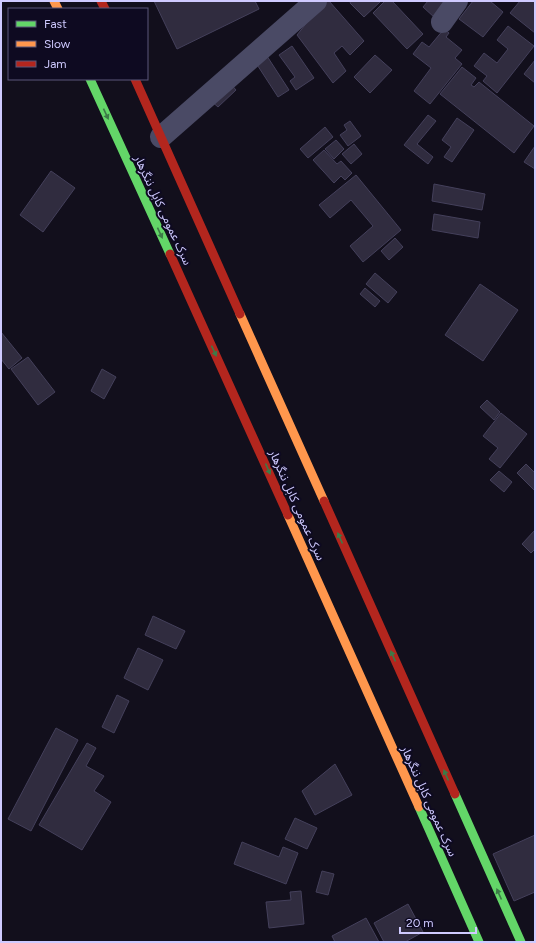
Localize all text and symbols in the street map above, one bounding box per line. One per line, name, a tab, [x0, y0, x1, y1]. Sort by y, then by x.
legend	[8, 8, 148, 80]
text: Fast	[44, 17, 67, 31]
text: Slow	[44, 37, 71, 51]
text: Jam	[44, 57, 67, 71]
one-way arrow	[103, 109, 109, 120]
street label: سرک عمومی کابل ننگرهار	[131, 152, 195, 267]
one-way arrow	[157, 227, 163, 238]
one-way arrow	[211, 345, 217, 357]
street label: سرک عمومی کابل ننگرهار	[266, 447, 328, 563]
one-way arrow	[265, 464, 271, 475]
one-way arrow	[337, 532, 343, 543]
one-way arrow	[390, 651, 396, 662]
street label: سرک عمومی کابل ننگرهار	[398, 743, 460, 859]
one-way arrow	[443, 769, 449, 781]
one-way arrow	[496, 888, 502, 899]
scale bar	[400, 909, 476, 935]
text: 20 m	[406, 916, 434, 930]

